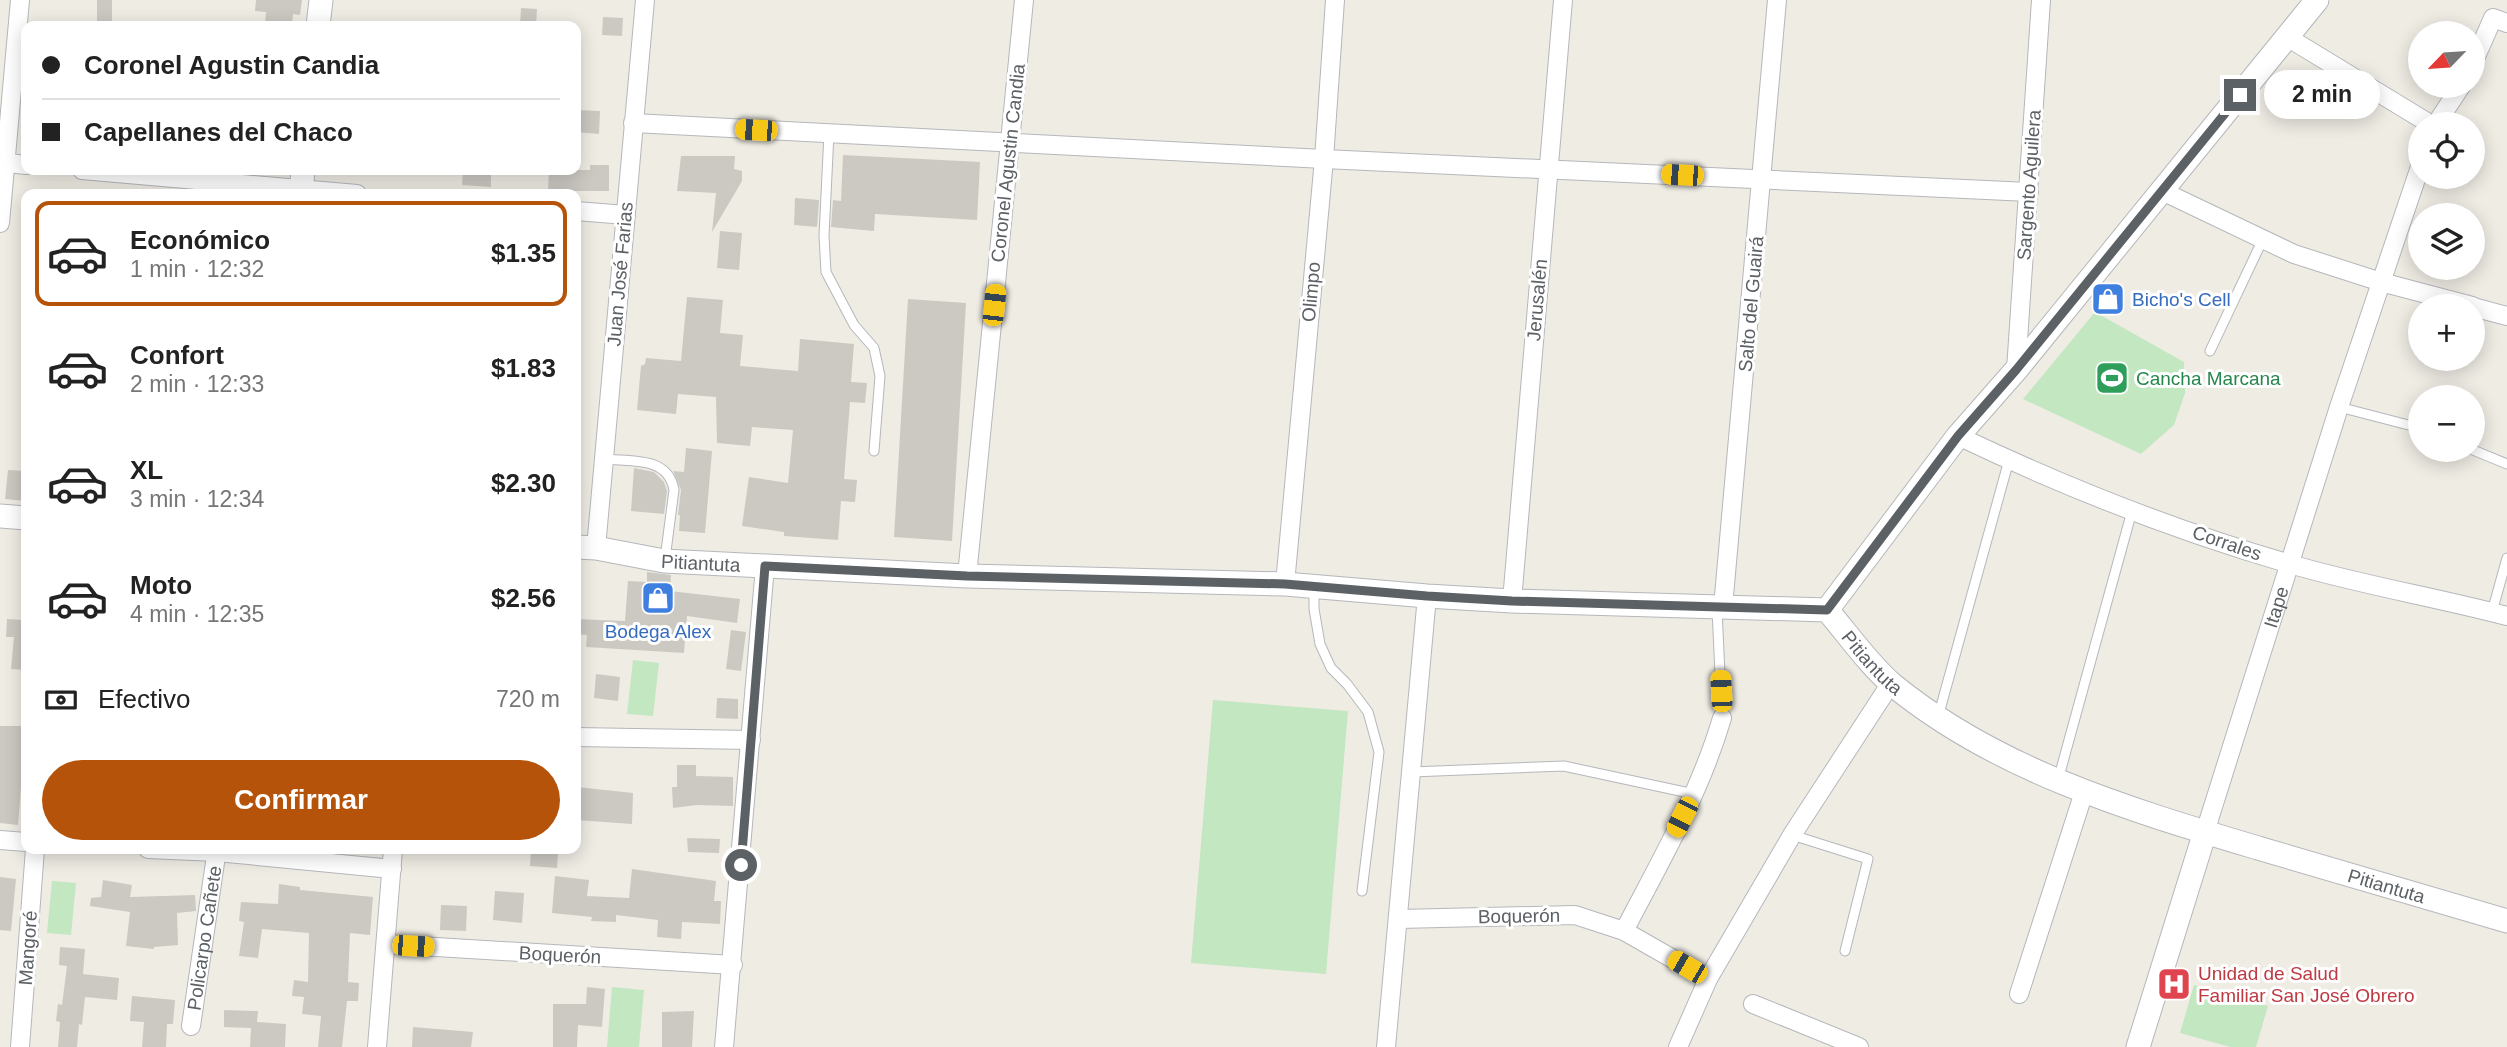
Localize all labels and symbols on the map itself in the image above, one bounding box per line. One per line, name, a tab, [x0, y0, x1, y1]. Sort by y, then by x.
north arrow	[2408, 21, 2485, 98]
street label: Coronel Agustin Candia	[987, 62, 1029, 263]
callout: 2 min	[2264, 70, 2380, 119]
route end	[2224, 79, 2256, 111]
street label: Sargento Aguilera	[2013, 108, 2045, 261]
car	[735, 118, 778, 142]
car	[1661, 163, 1704, 187]
street label: Juan José Farias	[603, 201, 637, 347]
street label: Salto del Guairá	[1735, 235, 1767, 373]
street label: Jerusalén	[1523, 258, 1551, 342]
street label: Olimpo	[1298, 261, 1324, 323]
shop icon: Bicho's Cell	[2089, 280, 2127, 318]
car	[982, 283, 1007, 327]
place label: Bicho's Cell	[2132, 289, 2231, 310]
sports icon: Cancha Marcana	[2093, 359, 2131, 397]
place label: Cancha Marcana	[2136, 368, 2281, 389]
street label: Corrales	[2190, 521, 2264, 565]
street label: Pitiantuta	[661, 550, 741, 575]
shop icon: Bodega Alex	[639, 579, 677, 617]
street label: Itape	[2260, 584, 2292, 630]
place label: Bodega Alex	[605, 621, 712, 642]
street label: Pitiantuta	[1838, 626, 1907, 699]
car	[1710, 669, 1733, 713]
car	[1664, 794, 1701, 840]
route start	[725, 849, 757, 881]
street label: Policarpo Cañete	[183, 864, 225, 1012]
street label: Pitiantuta	[2345, 864, 2428, 907]
street label: Boquerón	[1478, 905, 1560, 927]
street label: Mangoré	[15, 910, 41, 986]
car	[392, 934, 435, 958]
street label: Boquerón	[518, 942, 602, 968]
car	[1664, 947, 1711, 987]
place label: Unidad de Salud Familiar San José Obrero	[2198, 963, 2414, 1006]
hospital icon: Unidad de Salud Familiar San José Obrero	[2155, 965, 2193, 1003]

